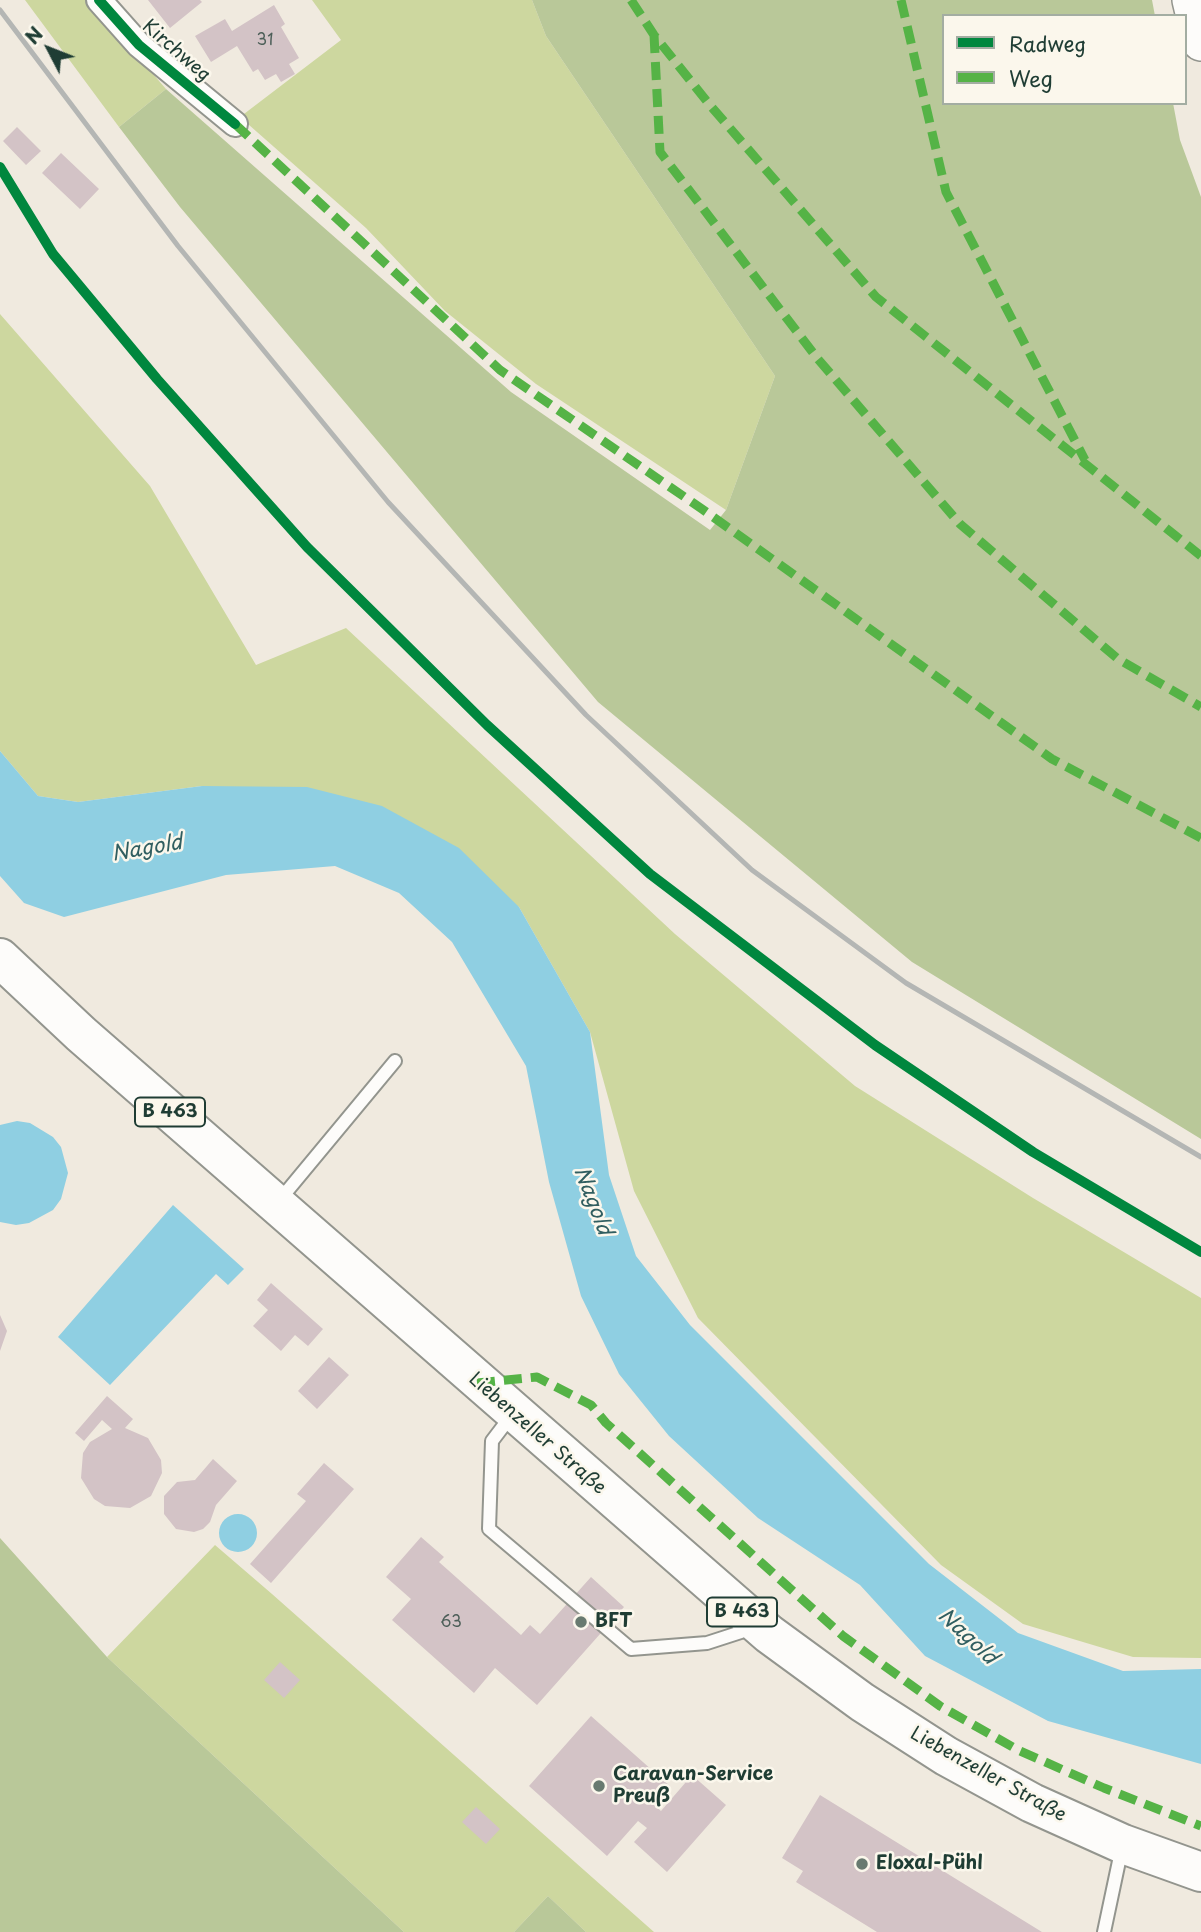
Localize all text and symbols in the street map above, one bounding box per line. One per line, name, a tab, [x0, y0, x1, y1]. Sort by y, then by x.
north arrow	[14, 14, 84, 84]
legend	[942, 14, 1187, 105]
street label: Kirchweg	[137, 15, 215, 87]
text: N	[18, 20, 49, 50]
text: Radweg	[1009, 27, 1086, 59]
house number: 31	[257, 31, 273, 51]
text: Weg	[1009, 62, 1053, 94]
water label: Nagold	[110, 830, 184, 868]
road number: B 463	[135, 1098, 205, 1126]
water label: Nagold	[567, 1163, 617, 1239]
street label: Liebenzeller Straße	[464, 1368, 610, 1500]
road number: B 463	[707, 1597, 777, 1626]
water label: Nagold	[932, 1604, 1002, 1670]
place label: BFT	[595, 1611, 632, 1633]
house number: 63	[440, 1613, 462, 1633]
marker: BFT	[573, 1614, 589, 1630]
street label: Liebenzeller Straße	[906, 1723, 1070, 1827]
place label: Caravan-Service Preuß	[613, 1764, 773, 1808]
marker: Caravan-Service Preuß	[591, 1778, 607, 1794]
place label: Eloxal-Pühl	[876, 1853, 983, 1875]
marker: Eloxal-Pühl	[854, 1856, 870, 1872]

